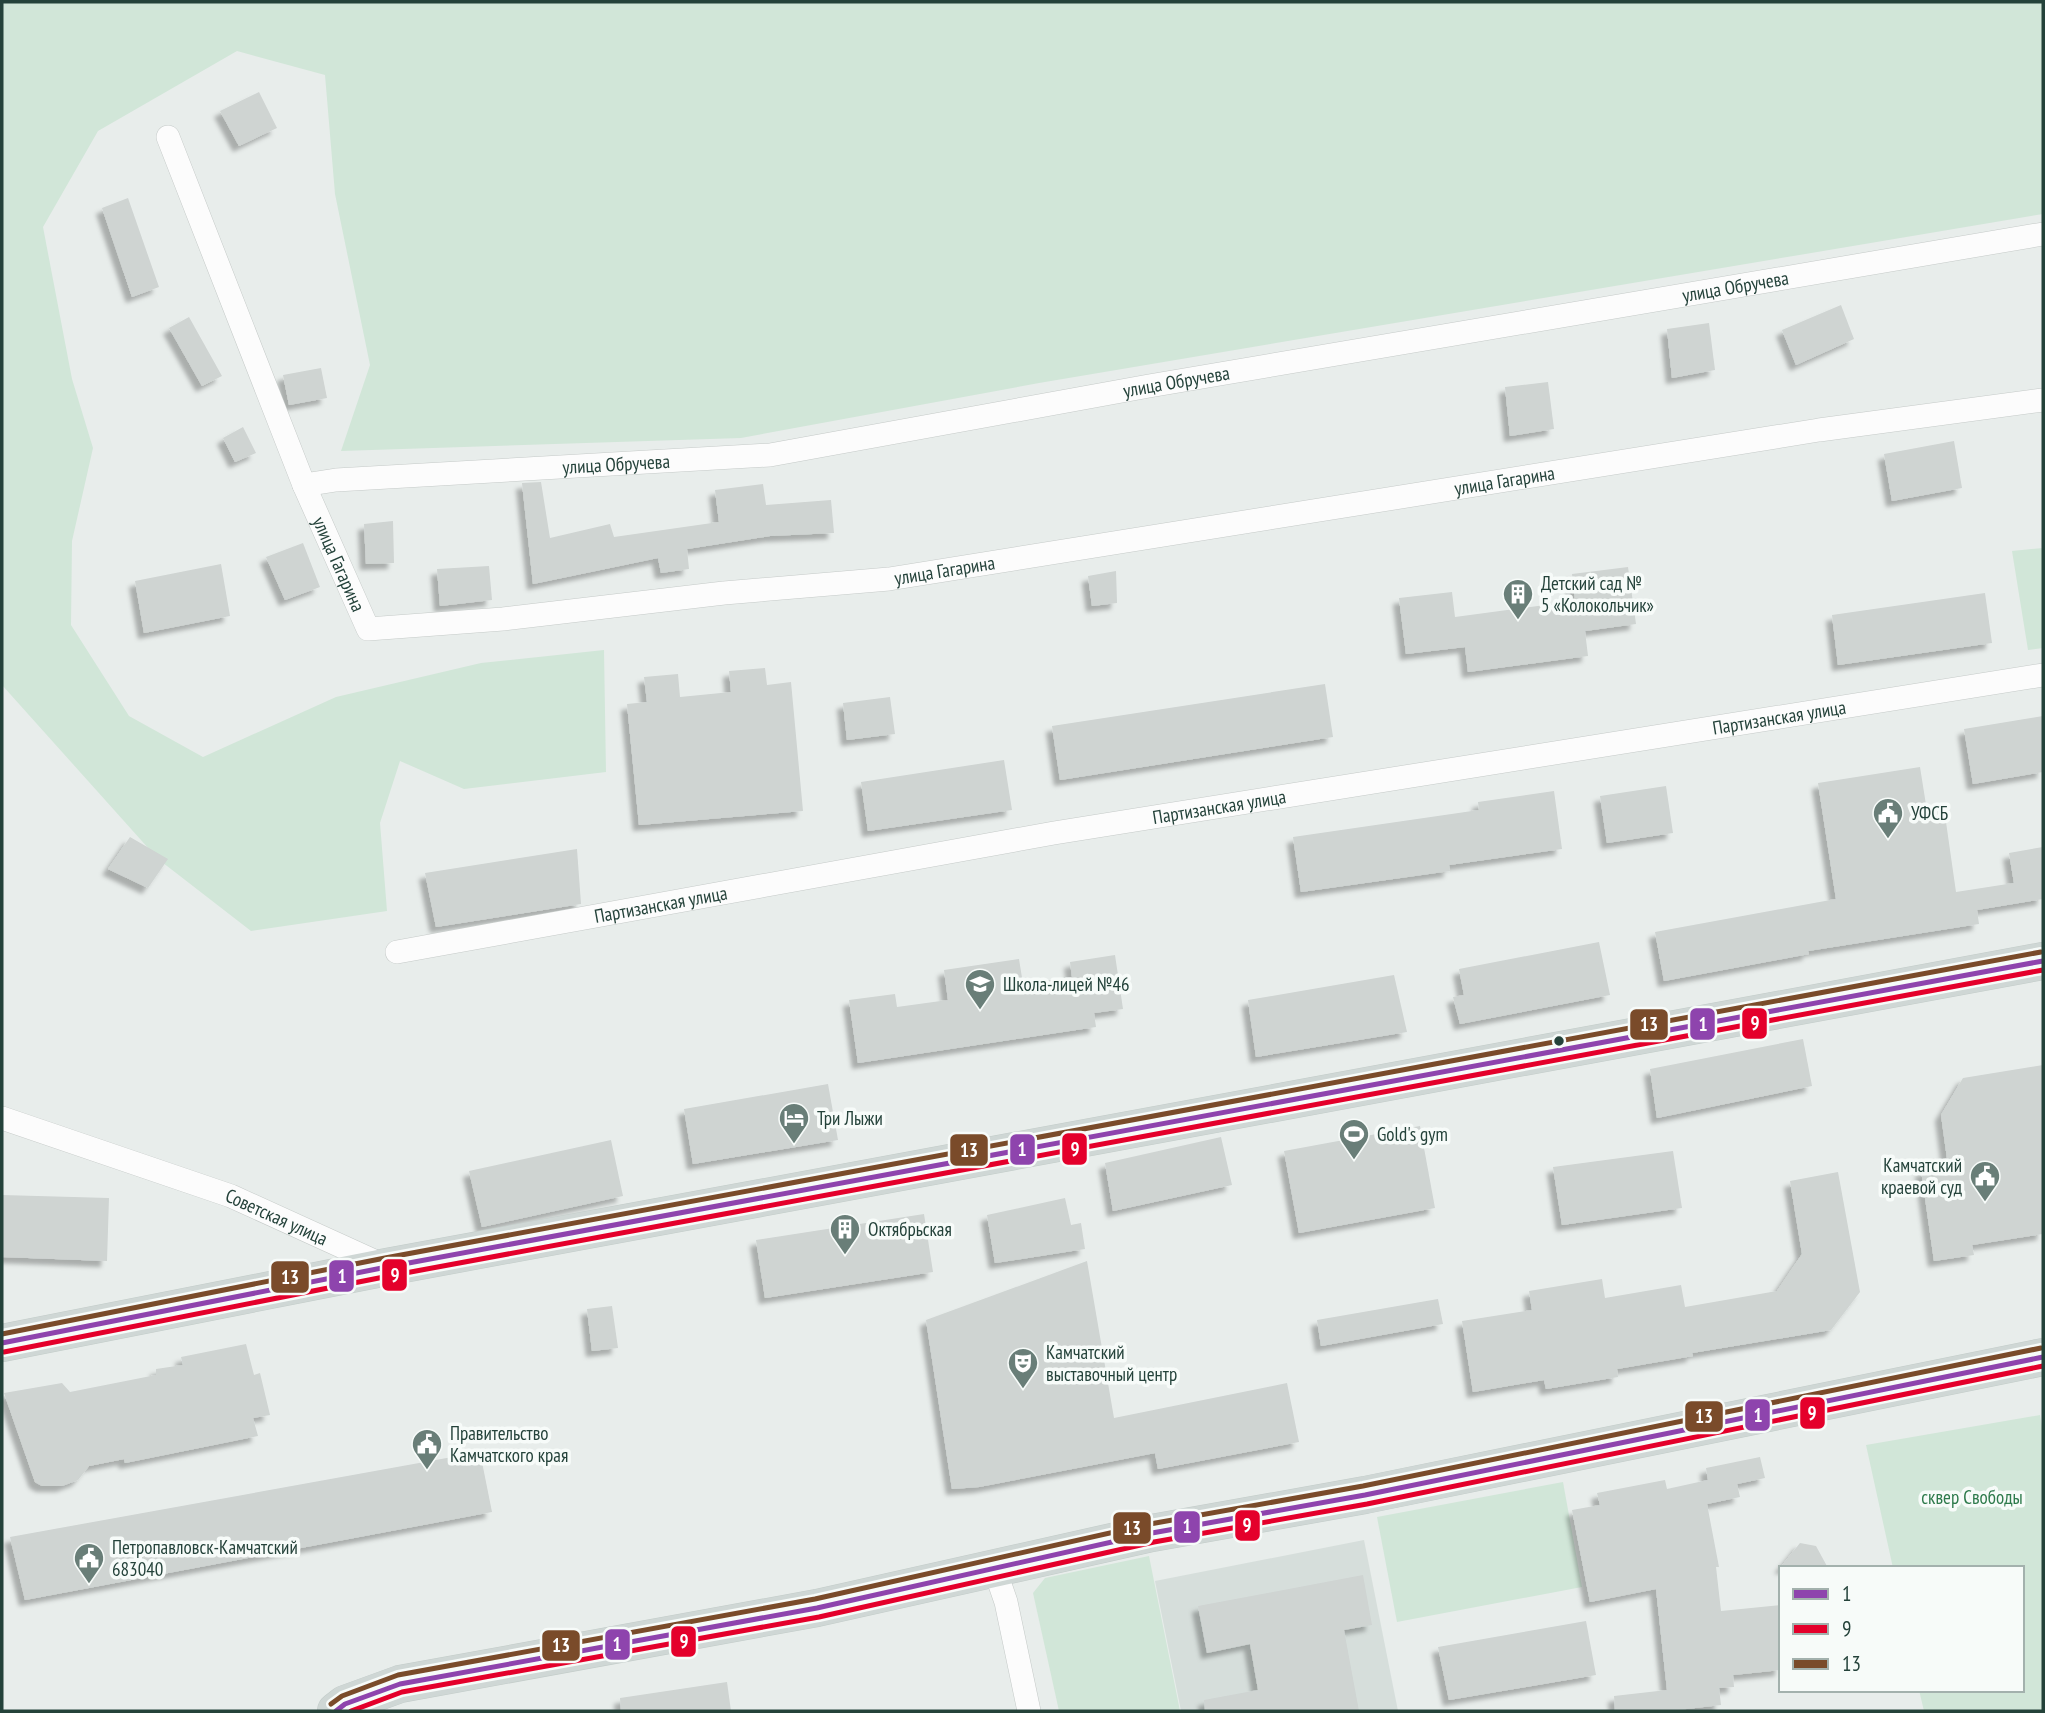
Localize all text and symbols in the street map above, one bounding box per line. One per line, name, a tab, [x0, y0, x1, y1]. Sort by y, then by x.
street label: улица Обручева	[1680, 265, 1790, 307]
street label: улица Обручева	[1121, 361, 1231, 402]
street label: улица Обручева	[562, 449, 671, 479]
street label: улица Гагарина	[1452, 461, 1556, 500]
street label: улица Гагарина	[308, 513, 371, 615]
street label: улица Гагарина	[893, 550, 997, 590]
place label: Детский сад № 5 «Колокольчик»	[1541, 571, 1654, 617]
building icon: Детский сад № 5 «Колокольчик»	[1501, 577, 1535, 621]
street label: Партизанская улица	[1711, 695, 1847, 740]
street label: Партизанская улица	[1151, 784, 1288, 829]
public building icon: УФСБ	[1871, 796, 1905, 840]
place label: УФСБ	[1911, 801, 1948, 825]
street label: Партизанская улица	[592, 880, 729, 928]
school or university icon: Школа-лицей №46	[963, 967, 997, 1011]
place label: Школа-лицей №46	[1003, 972, 1130, 996]
line badge: 1	[1689, 1007, 1716, 1041]
line badge: 9	[1741, 1007, 1768, 1040]
line badge: 13	[1629, 1008, 1669, 1041]
text: 9	[1750, 1011, 1760, 1035]
text: 13	[1640, 1012, 1658, 1036]
text: 1	[1698, 1012, 1708, 1036]
unlabelled marker	[1552, 1034, 1566, 1048]
hotel icon: Три Лыжи	[777, 1101, 811, 1145]
place label: Три Лыжи	[817, 1106, 883, 1130]
sports icon: Gold's gym	[1337, 1117, 1371, 1161]
place label: Gold's gym	[1377, 1122, 1448, 1146]
line badge: 9	[1061, 1132, 1088, 1166]
line badge: 13	[949, 1133, 989, 1167]
line badge: 1	[1009, 1133, 1036, 1166]
text: 1	[1017, 1137, 1027, 1161]
text: 9	[1070, 1137, 1080, 1161]
text: 13	[960, 1138, 978, 1162]
place label: Камчатский краевой суд	[1881, 1153, 1963, 1199]
public building icon: Камчатский краевой суд	[1968, 1159, 2002, 1203]
street label: Советская улица	[223, 1183, 332, 1250]
building icon: Октябрьская	[828, 1212, 862, 1256]
place label: Октябрьская	[868, 1217, 952, 1241]
line badge: 9	[381, 1258, 408, 1292]
line badge: 1	[328, 1259, 355, 1293]
line badge: 13	[270, 1260, 310, 1294]
text: 9	[390, 1263, 400, 1287]
text: 1	[337, 1264, 347, 1288]
text: 13	[281, 1265, 299, 1289]
place label: Камчатский выставочный центр	[1046, 1340, 1177, 1386]
theatre icon: Камчатский выставочный центр	[1006, 1346, 1040, 1390]
line badge: 9	[1799, 1396, 1826, 1430]
line badge: 1	[1744, 1398, 1771, 1432]
line badge: 13	[1684, 1400, 1724, 1433]
text: 9	[1807, 1401, 1817, 1425]
text: 1	[1753, 1403, 1763, 1427]
text: 13	[1695, 1404, 1713, 1428]
place label: Правительство Камчатского края	[450, 1421, 568, 1467]
public building icon: Правительство Камчатского края	[410, 1427, 444, 1471]
park label: cквер Свободы	[1921, 1485, 2023, 1509]
line badge: 9	[1234, 1509, 1261, 1542]
line badge: 1	[1173, 1510, 1201, 1544]
line badge: 13	[1112, 1511, 1152, 1545]
text: 9	[1242, 1513, 1252, 1537]
text: 1	[1182, 1514, 1192, 1538]
text: 13	[1123, 1516, 1141, 1540]
place label: Петропавловск-Камчатский 683040	[112, 1535, 298, 1581]
public building icon: Петропавловск-Камчатский 683040	[72, 1541, 106, 1585]
legend	[1779, 1566, 2024, 1692]
text: 1	[1842, 1580, 1851, 1607]
text: 9	[1842, 1615, 1851, 1642]
line badge: 9	[670, 1625, 697, 1658]
line badge: 1	[604, 1628, 631, 1661]
line badge: 13	[541, 1629, 581, 1662]
text: 9	[679, 1629, 689, 1653]
text: 1	[612, 1632, 622, 1656]
text: 13	[552, 1633, 570, 1657]
text: 13	[1842, 1650, 1861, 1677]

